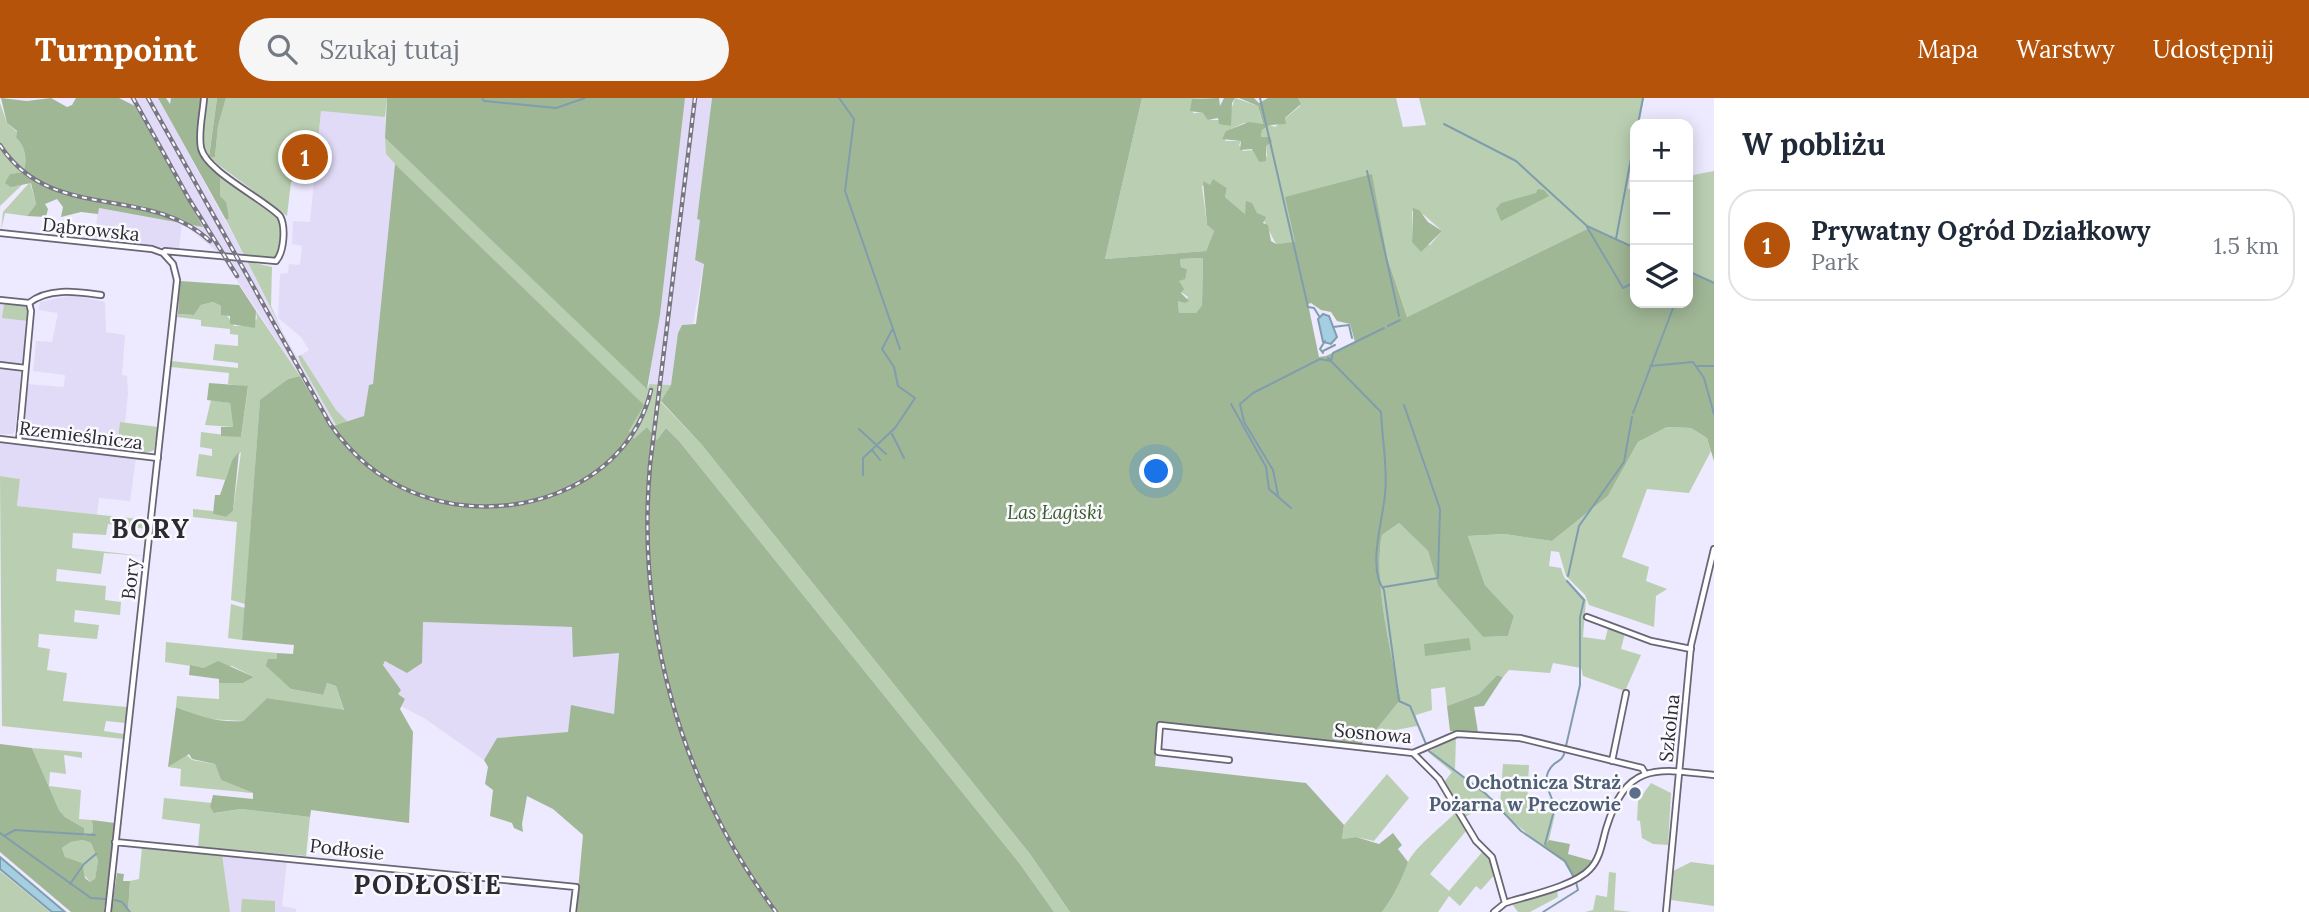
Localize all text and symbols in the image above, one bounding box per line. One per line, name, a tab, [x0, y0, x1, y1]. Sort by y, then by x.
search box	[239, 18, 729, 81]
text: Turnpoint	[35, 28, 197, 70]
icon: search	[263, 30, 301, 68]
text: Szukaj tutaj	[319, 33, 460, 66]
text: Mapa	[1917, 34, 1978, 65]
text: Warstwy	[2016, 34, 2115, 65]
text: Udostępnij	[2153, 34, 2274, 65]
map controls	[1630, 119, 1693, 308]
button: +	[1630, 119, 1693, 182]
text: W pobliżu	[1742, 125, 1885, 163]
pin: 1	[282, 131, 328, 183]
button: −	[1630, 182, 1693, 245]
street label: Dąbrowska	[41, 212, 141, 246]
text: Prywatny Ogród Działkowy	[1811, 214, 2151, 247]
text: 1	[1762, 231, 1772, 260]
text: 1.5 km	[2213, 231, 2279, 260]
button: layers	[1630, 245, 1693, 308]
text: Park	[1811, 247, 1859, 276]
street label: Rzemieślnicza	[18, 415, 145, 455]
your location	[1139, 454, 1173, 488]
park label: Las Łagiski	[1007, 500, 1103, 524]
district label: BORY	[111, 512, 191, 545]
street label: Bory	[116, 557, 144, 601]
street label: Szkolna	[1654, 693, 1685, 763]
street label: Sosnowa	[1333, 718, 1413, 748]
place label: Ochotnicza Straż Pożarna w Preczowie	[1429, 770, 1621, 816]
marker: Ochotnicza Straż Pożarna w Preczowie	[1627, 785, 1643, 801]
street label: Podłosie	[308, 833, 386, 865]
district label: PODŁOSIE	[353, 868, 503, 901]

